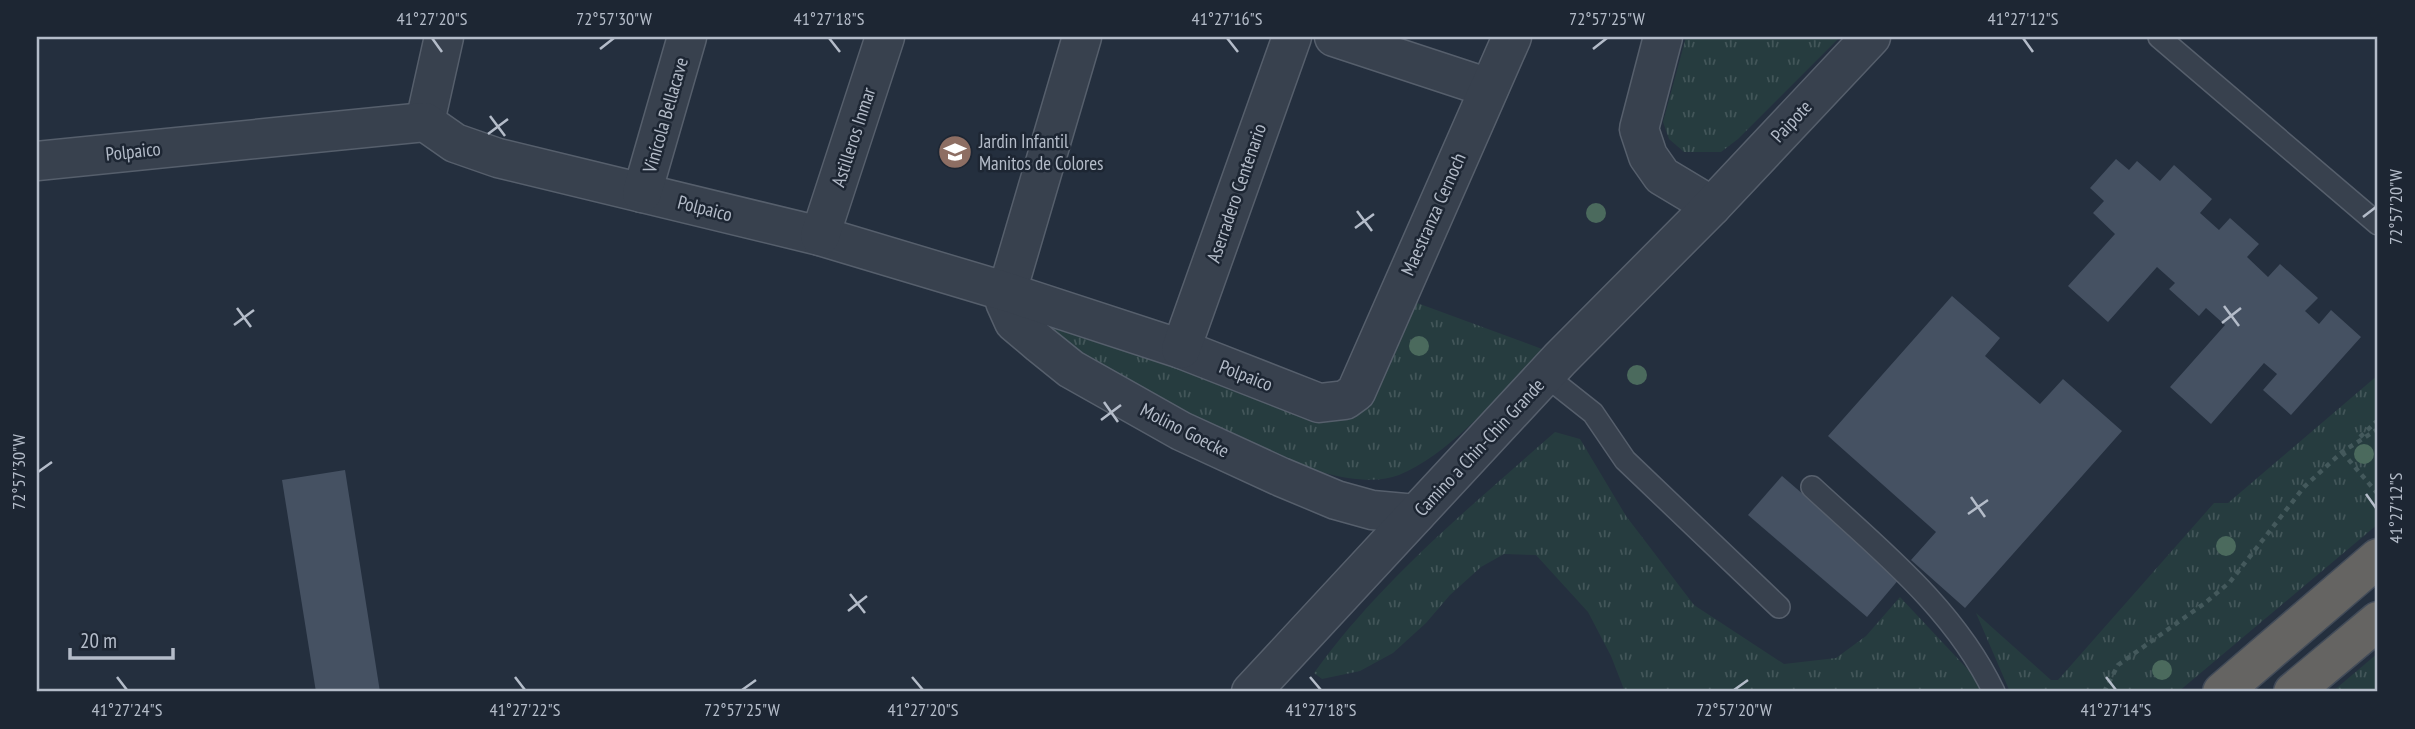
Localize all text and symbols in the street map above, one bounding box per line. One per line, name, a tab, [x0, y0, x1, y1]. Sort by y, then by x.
text: 41°27'20"S	[397, 7, 468, 30]
text: 72°57'30"W	[576, 7, 652, 30]
text: 41°27'18"S	[794, 7, 865, 30]
text: 41°27'16"S	[1192, 7, 1263, 30]
text: 72°57'25"W	[1569, 7, 1645, 30]
text: 41°27'12"S	[1988, 7, 2059, 30]
street label: Vinícola Bellacave	[637, 54, 693, 176]
street label: Astilleros Inmar	[826, 83, 881, 190]
street label: Paipote	[1765, 95, 1817, 147]
street label: Aserradero Centenario	[1201, 120, 1271, 266]
place label: Jardin Infantil Manitos de Colores	[978, 129, 1104, 175]
school or university icon: Jardin Infantil Manitos de Colores	[936, 133, 974, 171]
street label: Polpaico	[104, 136, 162, 166]
street label: Maestranza Cernoch	[1395, 149, 1471, 279]
text: 72°57'20"W	[2384, 169, 2407, 245]
street label: Polpaico	[675, 190, 735, 226]
street label: Polpaico	[1216, 354, 1276, 396]
street label: Camino a Chin-Chin Grande	[1409, 373, 1549, 521]
street label: Molino Goecke	[1137, 397, 1234, 463]
text: 72°57'30"W	[7, 434, 30, 510]
text: 41°27'12"S	[2384, 472, 2407, 543]
scale bar	[70, 617, 173, 661]
text: 20 m	[80, 627, 117, 654]
text: 41°27'24"S	[92, 698, 163, 721]
text: 41°27'22"S	[490, 698, 561, 721]
text: 72°57'25"W	[704, 698, 780, 721]
text: 41°27'20"S	[888, 698, 959, 721]
text: 41°27'18"S	[1286, 698, 1357, 721]
text: 72°57'20"W	[1696, 698, 1772, 721]
text: 41°27'14"S	[2081, 698, 2152, 721]

